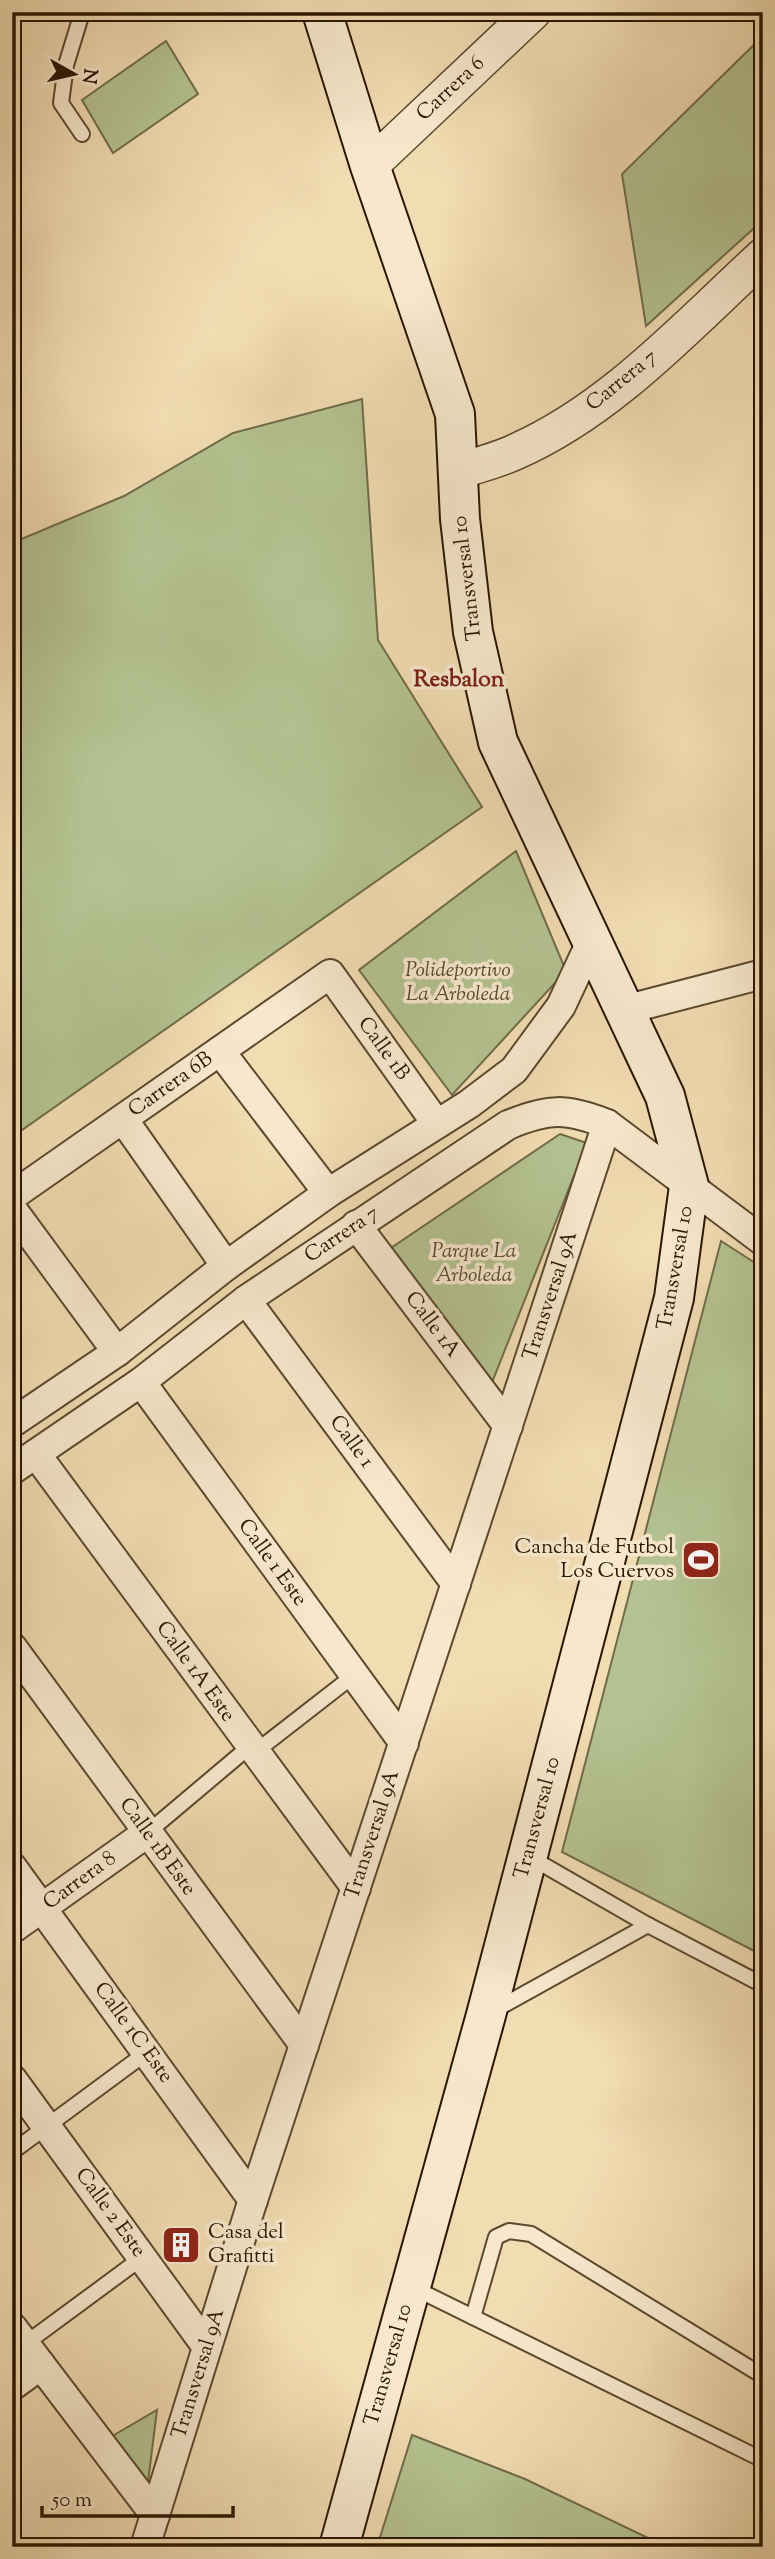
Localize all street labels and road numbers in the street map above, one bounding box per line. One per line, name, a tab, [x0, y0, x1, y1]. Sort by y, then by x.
street label: Carrera 6	[410, 49, 492, 129]
street label: Carrera 7	[580, 343, 664, 419]
street label: Transversal 10	[445, 514, 491, 642]
street label: Calle 1B	[350, 1011, 416, 1087]
street label: Carrera 6B	[123, 1045, 219, 1125]
street label: Carrera 7	[299, 1199, 386, 1271]
street label: Transversal 10	[650, 1204, 702, 1332]
street label: Transversal 9A	[516, 1227, 586, 1365]
street label: Calle 1A	[397, 1286, 467, 1364]
street label: Calle 1	[321, 1409, 381, 1475]
street label: Calle 1 Este	[230, 1513, 314, 1613]
street label: Calle 1A Este	[148, 1615, 242, 1729]
street label: Transversal 10	[507, 1754, 569, 1882]
street label: Transversal 9A	[338, 1766, 408, 1904]
street label: Calle 1B Este	[111, 1792, 203, 1902]
street label: Carrera 8	[37, 1844, 123, 1918]
street label: Calle 1C Este	[86, 1976, 180, 2090]
street label: Calle 2 Este	[67, 2162, 153, 2264]
street label: Transversal 10	[357, 2301, 421, 2429]
street label: Transversal 9A	[165, 2305, 233, 2443]

